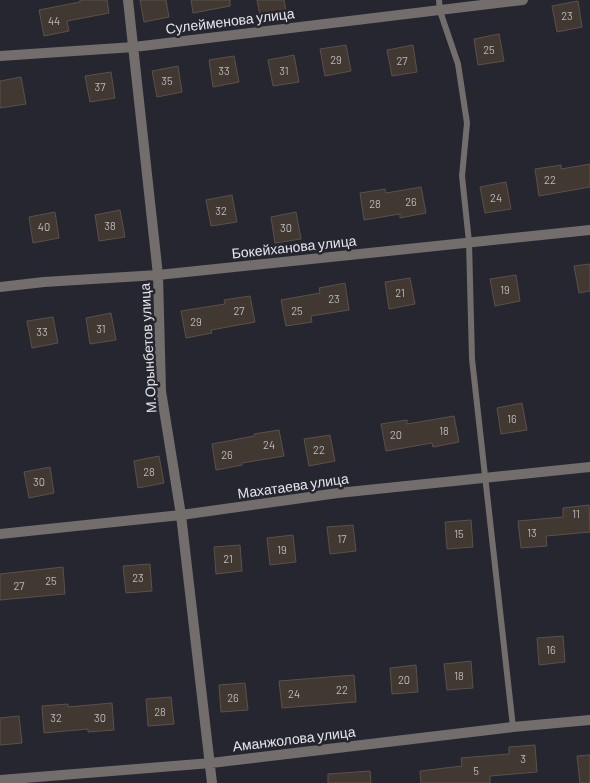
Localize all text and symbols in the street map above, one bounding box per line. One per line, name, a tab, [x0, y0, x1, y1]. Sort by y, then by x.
street label: Сулейменова улица	[164, 4, 296, 37]
house number: 23	[561, 9, 573, 22]
house number: 44	[48, 14, 60, 27]
house number: 25	[483, 43, 495, 56]
house number: 29	[330, 53, 342, 66]
house number: 27	[396, 54, 408, 67]
house number: 33	[218, 64, 230, 77]
house number: 31	[279, 64, 289, 77]
house number: 35	[161, 74, 173, 87]
house number: 37	[95, 80, 105, 93]
house number: 22	[544, 173, 556, 186]
house number: 24	[490, 191, 502, 204]
house number: 26	[405, 195, 417, 208]
house number: 28	[369, 197, 381, 210]
house number: 32	[215, 204, 227, 217]
house number: 38	[104, 219, 116, 232]
house number: 40	[38, 220, 50, 233]
house number: 30	[280, 221, 292, 234]
street label: Бокейханова улица	[231, 231, 357, 262]
street label: М.Орынбетов улица	[136, 282, 159, 413]
house number: 19	[500, 283, 510, 296]
house number: 21	[395, 286, 405, 299]
house number: 23	[328, 292, 340, 305]
house number: 27	[233, 304, 245, 317]
house number: 25	[291, 304, 303, 317]
house number: 29	[190, 315, 202, 328]
house number: 31	[96, 322, 106, 335]
house number: 33	[36, 325, 48, 338]
house number: 16	[507, 412, 517, 425]
house number: 18	[439, 424, 449, 437]
house number: 20	[390, 428, 402, 441]
house number: 24	[263, 438, 275, 451]
house number: 22	[313, 443, 325, 456]
house number: 26	[221, 448, 233, 461]
house number: 28	[143, 465, 155, 478]
street label: Махатаева улица	[236, 469, 350, 502]
house number: 30	[33, 475, 45, 488]
house number: 11	[572, 507, 580, 520]
house number: 13	[527, 526, 537, 539]
house number: 15	[454, 527, 464, 540]
house number: 17	[337, 532, 347, 545]
house number: 19	[277, 543, 287, 556]
house number: 21	[223, 552, 233, 565]
house number: 23	[132, 571, 144, 584]
house number: 25	[45, 574, 57, 587]
house number: 27	[13, 579, 25, 592]
house number: 16	[546, 643, 556, 656]
house number: 18	[454, 669, 464, 682]
house number: 20	[398, 673, 410, 686]
house number: 22	[336, 683, 348, 696]
house number: 24	[288, 687, 300, 700]
house number: 26	[227, 691, 239, 704]
house number: 28	[154, 705, 166, 718]
house number: 32	[50, 711, 62, 724]
house number: 30	[94, 711, 106, 724]
street label: Аманжолова улица	[231, 722, 357, 754]
house number: 3	[520, 752, 526, 765]
house number: 5	[473, 764, 479, 777]

